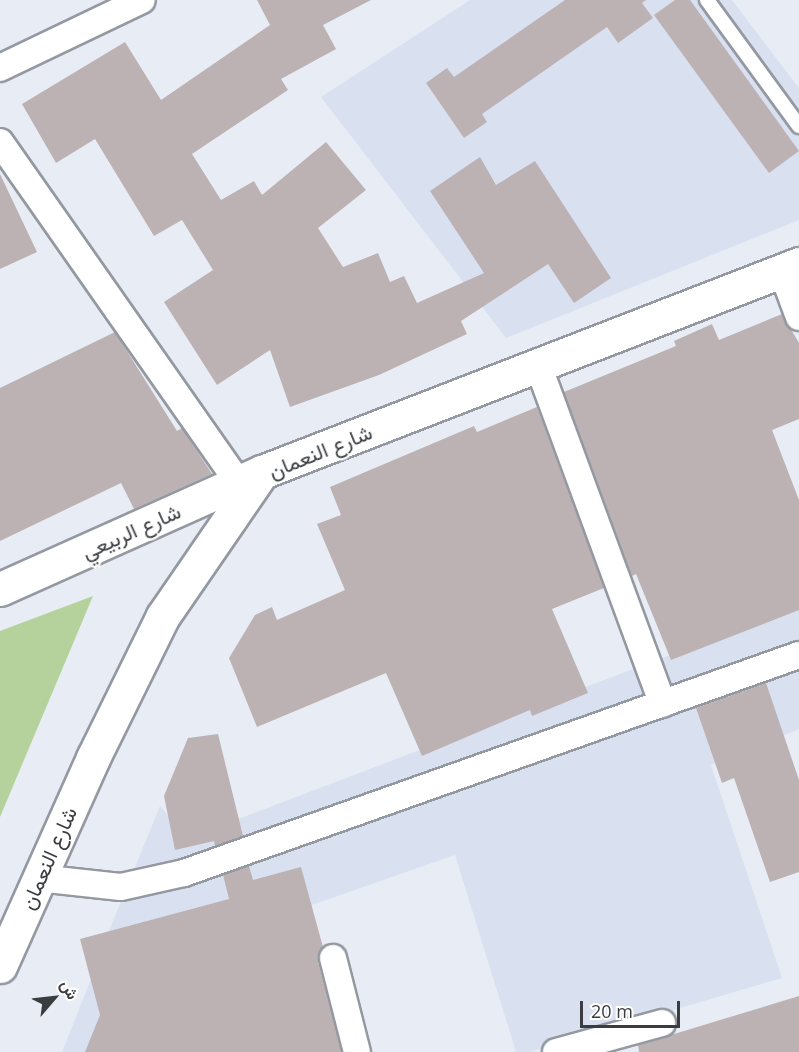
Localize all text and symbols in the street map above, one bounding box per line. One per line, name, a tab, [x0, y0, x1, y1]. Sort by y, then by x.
street label: شارع النعمان	[265, 419, 375, 483]
street label: شارع الربيعي	[78, 498, 184, 564]
street label: شارع النعمان	[14, 803, 82, 913]
north arrow	[24, 968, 84, 1028]
text: ش	[56, 976, 84, 1003]
scale bar	[583, 989, 684, 1027]
text: 20 m	[591, 999, 633, 1023]

